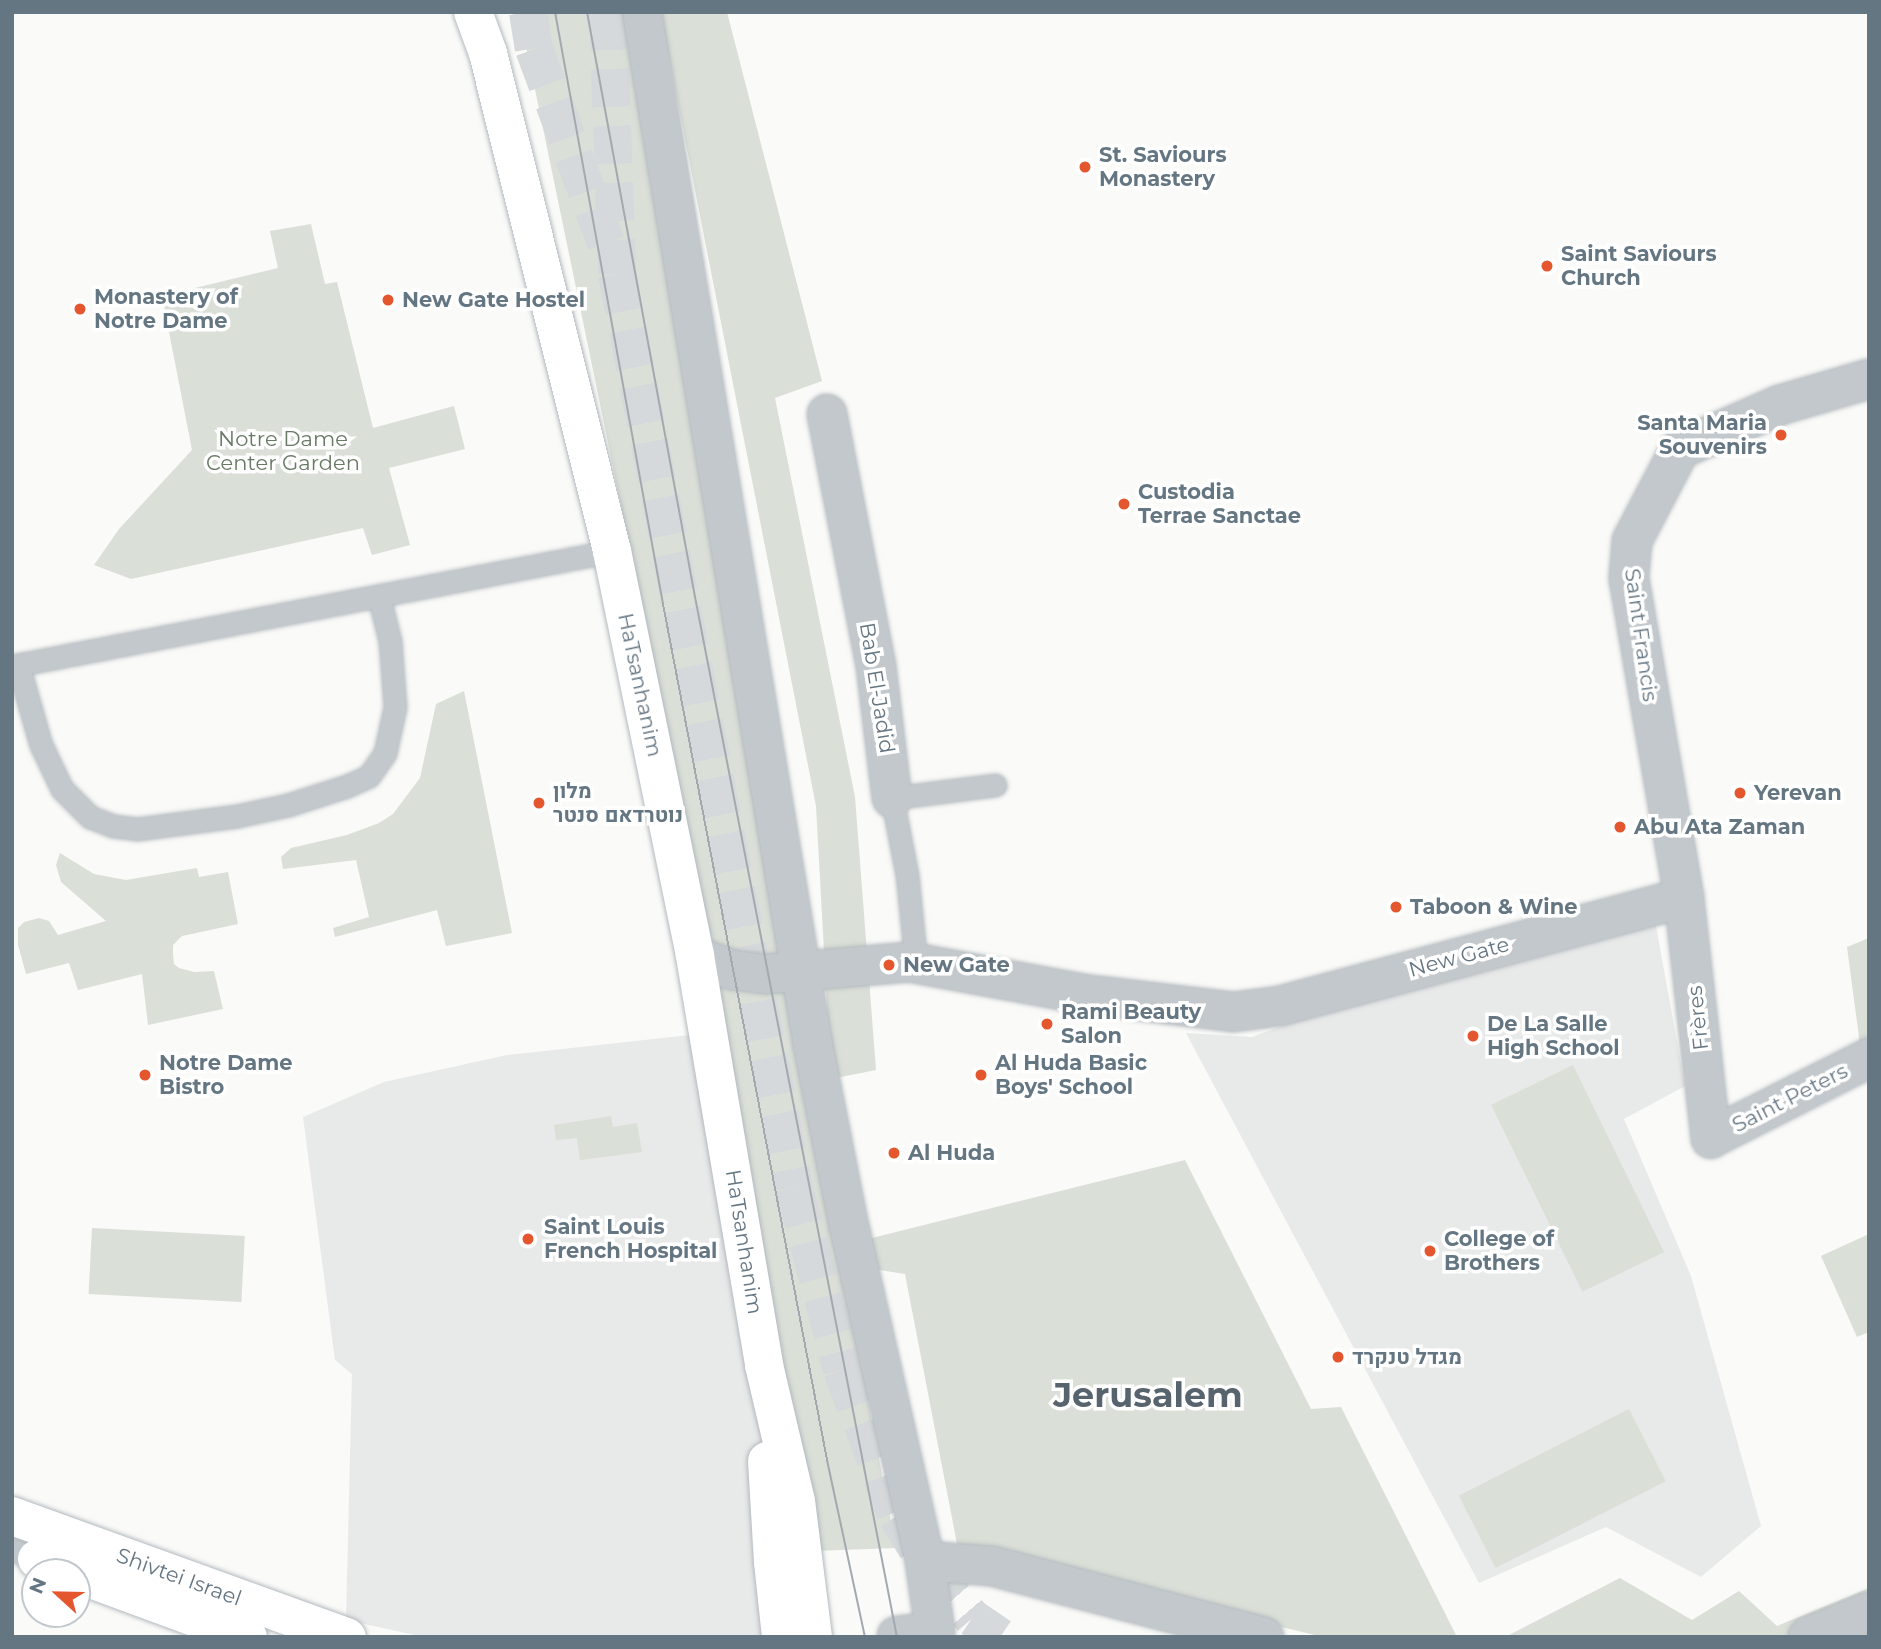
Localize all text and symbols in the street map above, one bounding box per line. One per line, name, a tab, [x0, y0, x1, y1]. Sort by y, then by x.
place label: St. Saviours Monastery	[1099, 142, 1227, 192]
marker: St. Saviours Monastery	[1077, 159, 1093, 175]
place label: Saint Saviours Church	[1561, 241, 1717, 291]
marker: Saint Saviours Church	[1539, 258, 1555, 274]
place label: Monastery of Notre Dame	[94, 284, 238, 334]
place label: New Gate Hostel	[402, 287, 585, 313]
marker: New Gate Hostel	[380, 292, 396, 308]
marker: Monastery of Notre Dame	[72, 301, 88, 317]
place label: Santa Maria Souvenirs	[1637, 410, 1767, 460]
park label: Notre Dame Center Garden	[206, 426, 360, 476]
marker: Santa Maria Souvenirs	[1773, 427, 1789, 443]
place label: Custodia Terrae Sanctae	[1138, 479, 1301, 529]
marker: Custodia Terrae Sanctae	[1116, 496, 1132, 512]
street label: Saint Francis	[1619, 567, 1663, 703]
street label: HaTsanhanim	[612, 611, 668, 759]
street label: Bab El-Jadid	[854, 621, 900, 755]
place label: מלון נוטרדאם סנטר	[553, 778, 683, 828]
place label: Yerevan	[1754, 780, 1842, 806]
marker: Yerevan	[1732, 785, 1748, 801]
marker: מלון נוטרדאם סנטר	[531, 795, 547, 811]
place label: Abu Ata Zaman	[1634, 814, 1805, 840]
marker: Abu Ata Zaman	[1612, 819, 1628, 835]
place label: Taboon & Wine	[1410, 894, 1578, 920]
marker: Taboon & Wine	[1388, 899, 1404, 915]
street label: New Gate	[1406, 932, 1512, 982]
place label: New Gate	[903, 952, 1010, 978]
marker: New Gate	[881, 957, 897, 973]
street label: Frères	[1682, 984, 1714, 1052]
place label: Rami Beauty Salon	[1061, 999, 1201, 1049]
place label: De La Salle High School	[1487, 1011, 1620, 1061]
marker: Rami Beauty Salon	[1039, 1016, 1055, 1032]
marker: De La Salle High School	[1465, 1028, 1481, 1044]
place label: Notre Dame Bistro	[159, 1050, 293, 1100]
place label: Al Huda Basic Boys' School	[995, 1050, 1147, 1100]
street label: Saint Peters	[1728, 1058, 1852, 1138]
marker: Notre Dame Bistro	[137, 1067, 153, 1083]
marker: Al Huda Basic Boys' School	[973, 1067, 989, 1083]
place label: Al Huda	[908, 1140, 995, 1166]
marker: Al Huda	[886, 1145, 902, 1161]
street label: HaTsanhanim	[720, 1168, 768, 1316]
place label: Saint Louis French Hospital	[544, 1214, 717, 1264]
place label: College of Brothers	[1444, 1226, 1554, 1276]
marker: Saint Louis French Hospital	[518, 1229, 538, 1249]
marker: College of Brothers	[1422, 1243, 1438, 1259]
place label: מגדל טנקרד	[1352, 1344, 1462, 1370]
marker: מגדל טנקרד	[1330, 1349, 1346, 1365]
district label: Jerusalem	[1053, 1374, 1243, 1416]
street label: Shivtei Israel	[113, 1543, 245, 1611]
north arrow	[21, 1558, 91, 1628]
text: N	[24, 1574, 51, 1597]

